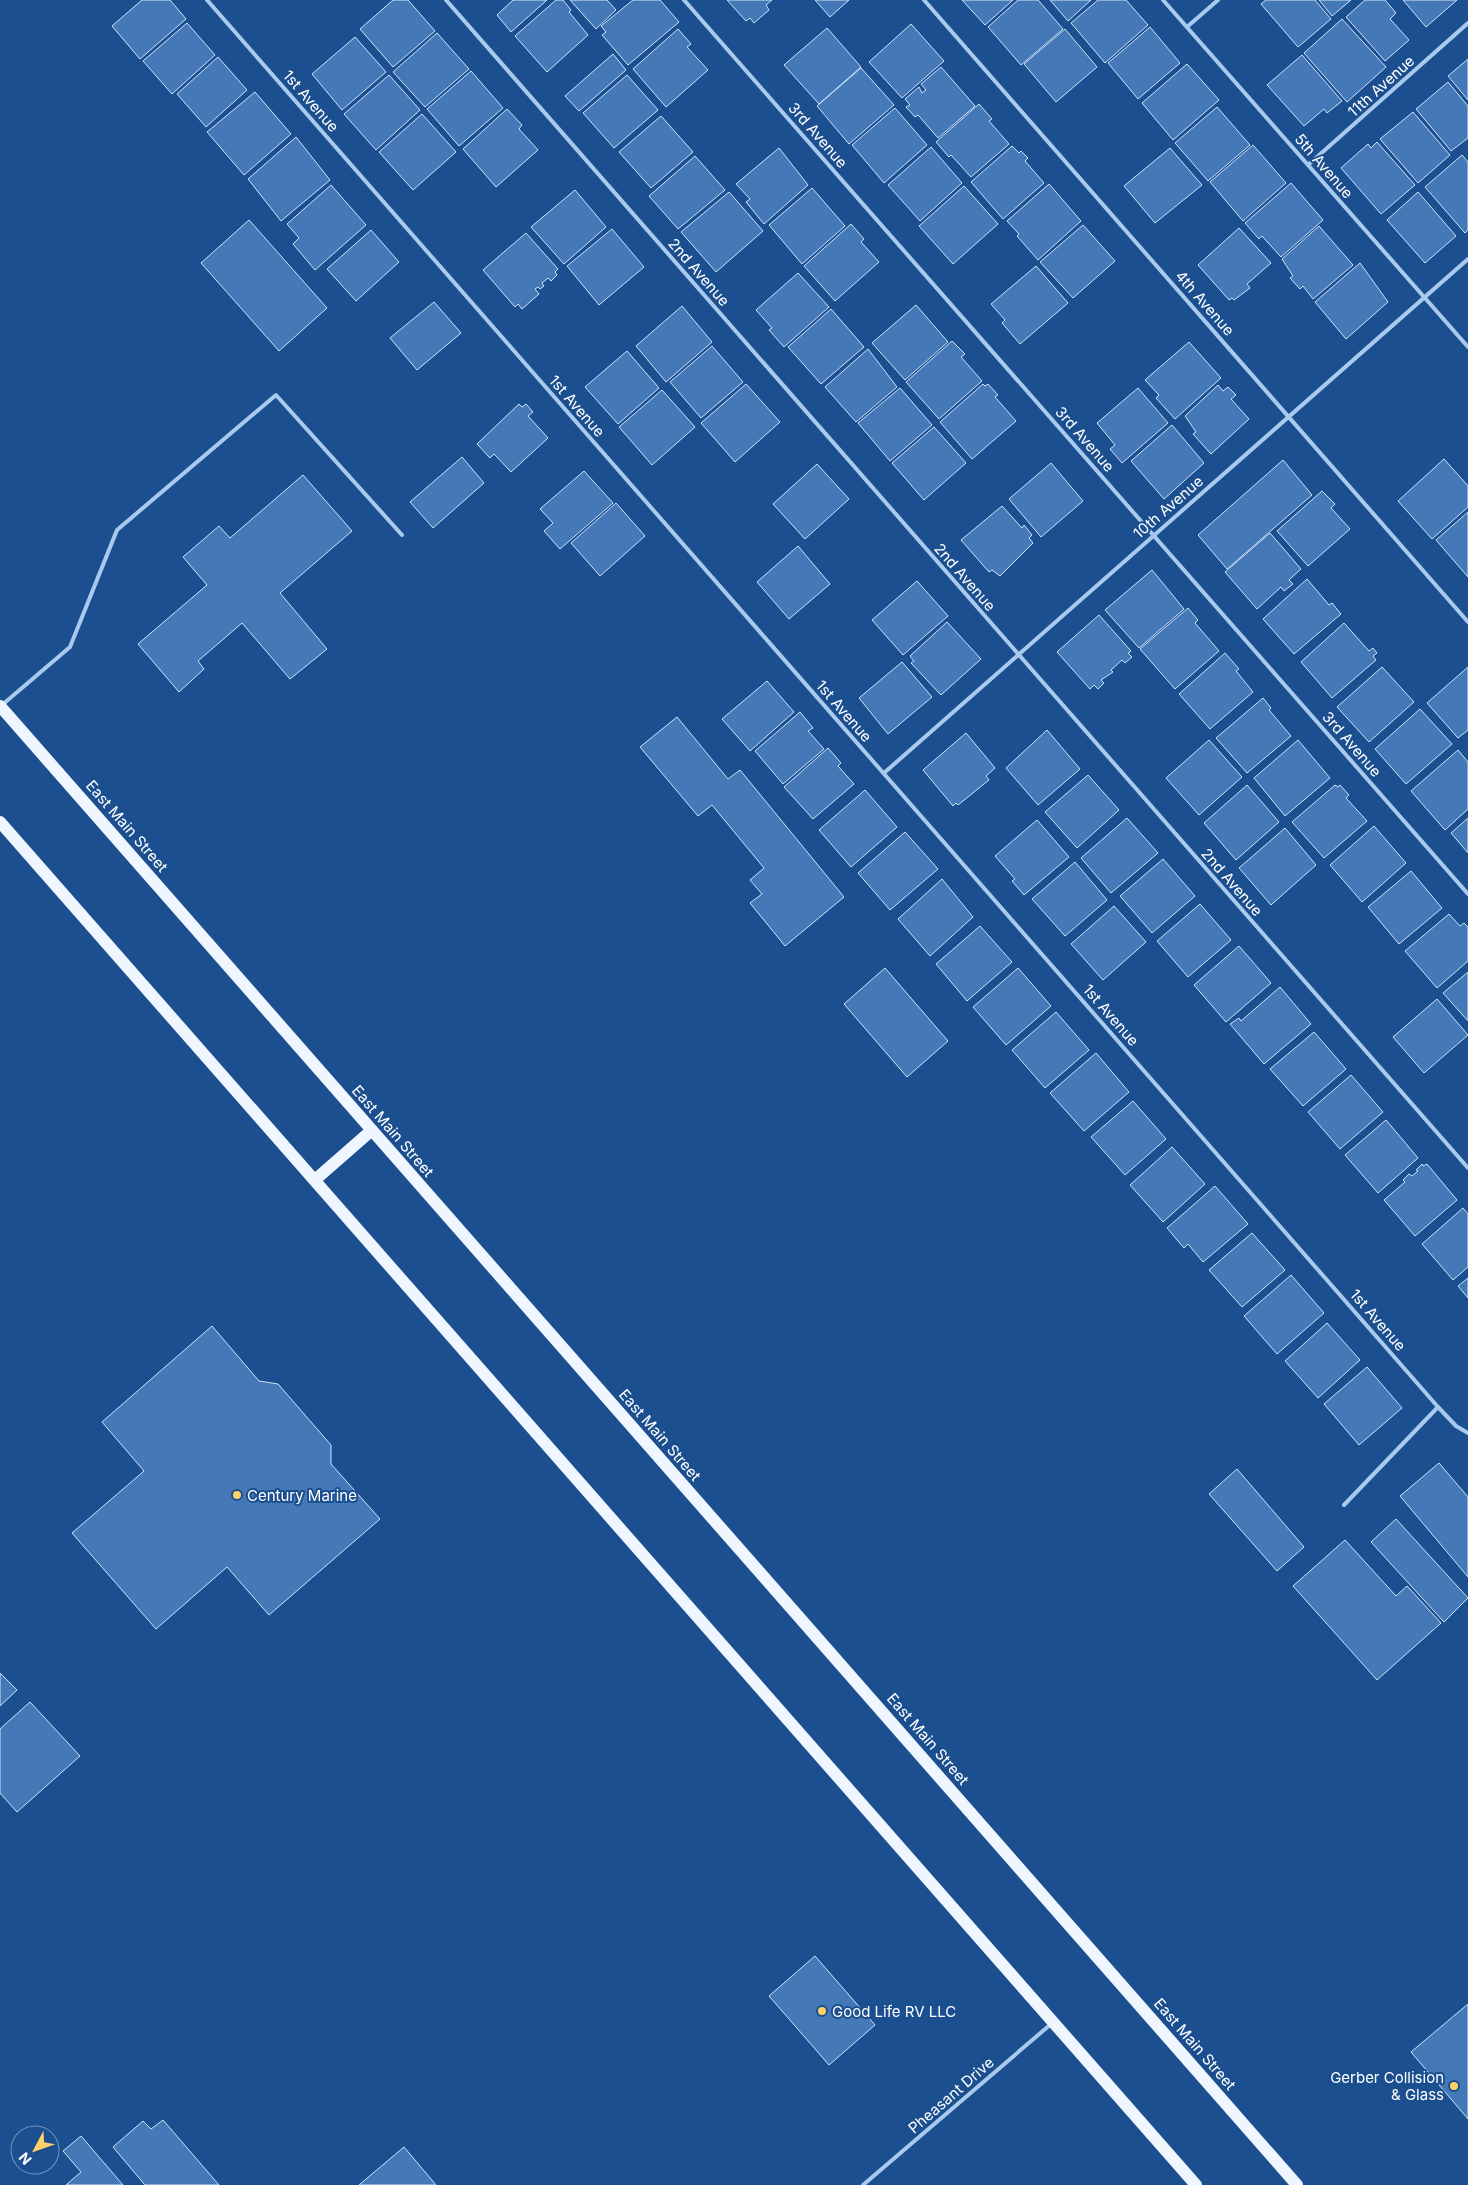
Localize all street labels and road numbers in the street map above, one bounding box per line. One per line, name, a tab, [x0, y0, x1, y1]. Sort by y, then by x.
street label: 11th Avenue	[1344, 51, 1418, 121]
street label: 1st Avenue	[279, 66, 343, 136]
street label: 3rd Avenue	[784, 98, 852, 172]
street label: 5th Avenue	[1291, 130, 1357, 202]
street label: 2nd Avenue	[664, 234, 734, 310]
street label: 4th Avenue	[1171, 266, 1239, 340]
street label: 1st Avenue	[545, 371, 609, 441]
street label: 3rd Avenue	[1051, 402, 1119, 476]
street label: 10th Avenue	[1129, 471, 1207, 543]
street label: 2nd Avenue	[930, 539, 1000, 615]
street label: 1st Avenue	[812, 676, 876, 746]
street label: 3rd Avenue	[1318, 707, 1386, 781]
street label: East Main Street	[82, 776, 172, 876]
street label: 2nd Avenue	[1197, 844, 1267, 920]
street label: 1st Avenue	[1079, 980, 1143, 1050]
street label: East Main Street	[348, 1081, 438, 1181]
street label: 1st Avenue	[1346, 1285, 1410, 1355]
street label: East Main Street	[615, 1385, 705, 1485]
street label: East Main Street	[883, 1689, 973, 1789]
street label: East Main Street	[1150, 1994, 1240, 2094]
street label: Pheasant Drive	[904, 2053, 998, 2137]

